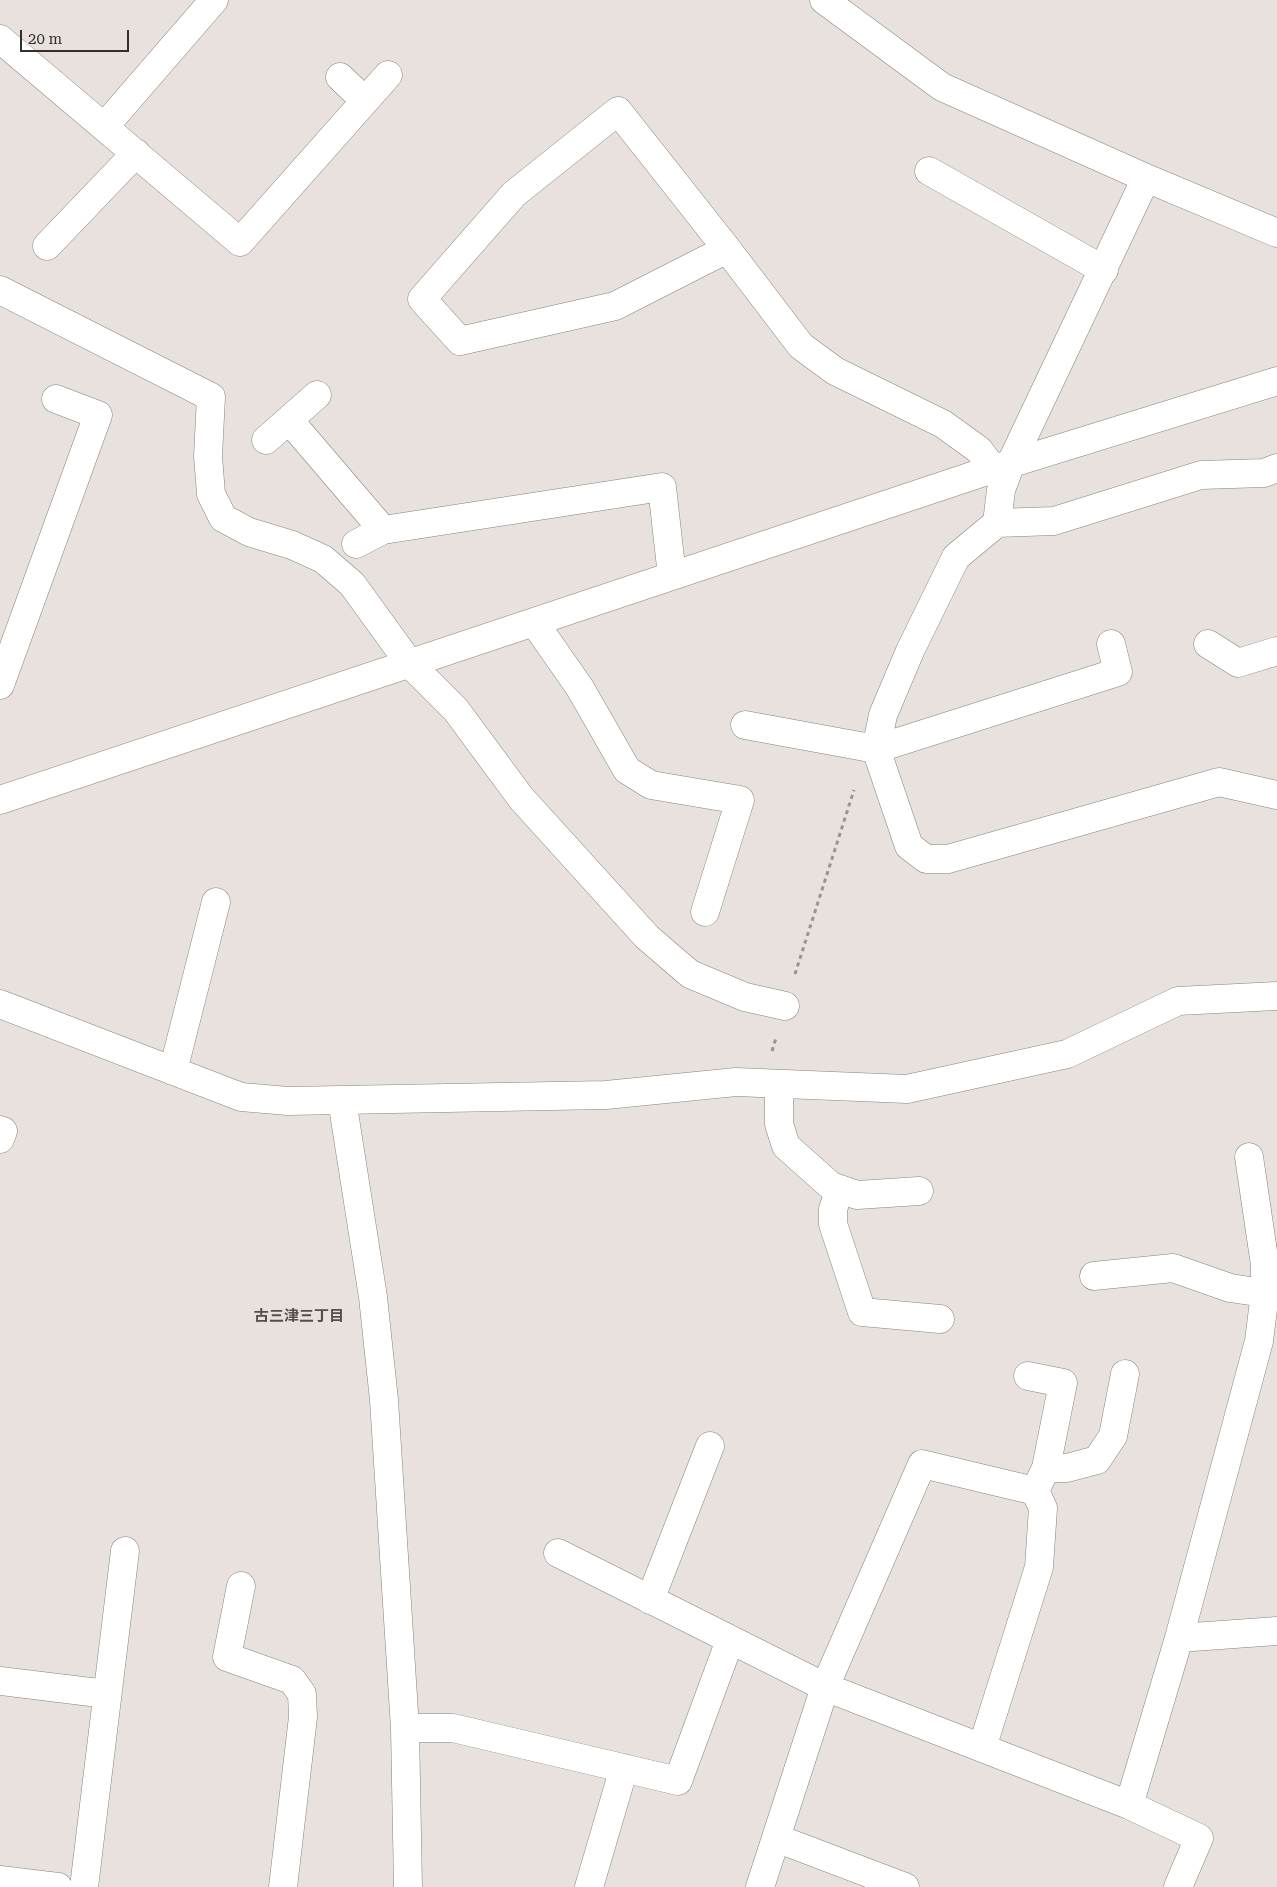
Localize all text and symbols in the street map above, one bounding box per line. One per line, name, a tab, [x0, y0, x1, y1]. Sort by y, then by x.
scale bar	[22, 20, 131, 52]
text: 20 m	[28, 30, 62, 48]
district label: 古三津三丁目	[254, 1308, 344, 1326]

